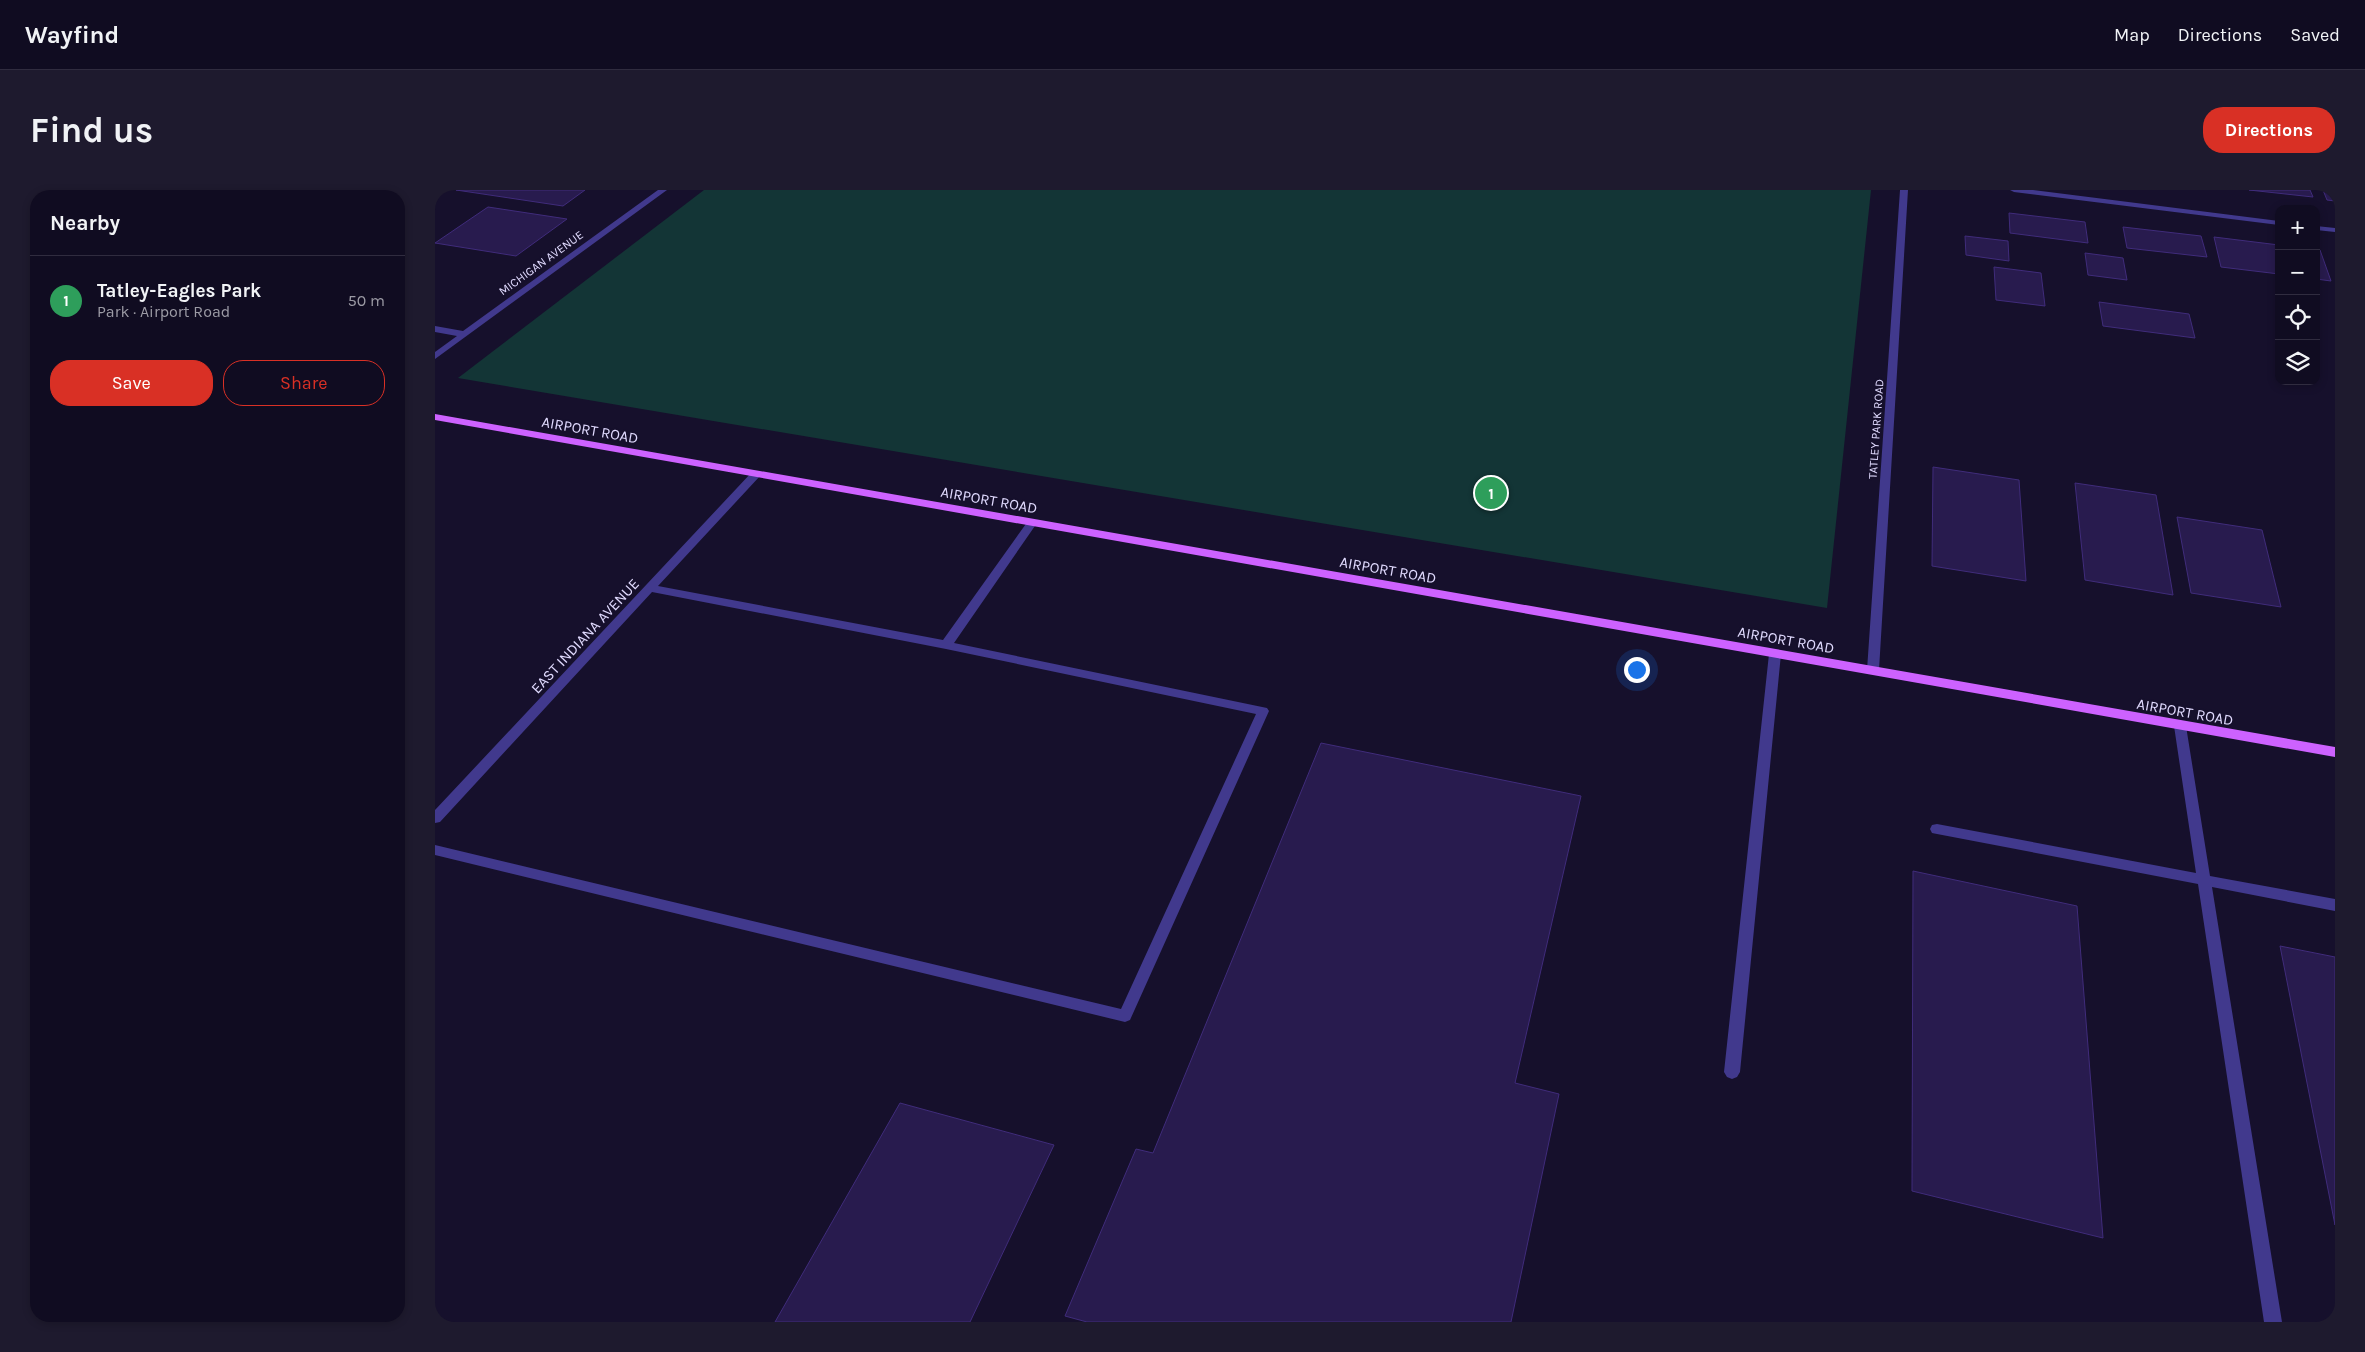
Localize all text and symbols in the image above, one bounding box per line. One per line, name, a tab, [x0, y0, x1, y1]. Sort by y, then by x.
text: Wayfind	[25, 21, 119, 49]
text: Map	[2114, 24, 2150, 46]
text: Directions	[2178, 24, 2262, 46]
text: Saved	[2290, 24, 2340, 46]
button: Directions	[2203, 107, 2335, 153]
text: Find us	[30, 110, 153, 151]
map controls	[2275, 205, 2320, 385]
button: +	[2275, 205, 2320, 250]
text: Nearby	[50, 211, 120, 235]
street label: MICHIGAN AVENUE	[496, 228, 586, 298]
button: −	[2275, 250, 2320, 295]
text: Tatley-Eagles Park	[97, 280, 261, 302]
text: 1	[63, 291, 69, 310]
text: 50 m	[348, 291, 385, 310]
button: locate	[2275, 295, 2320, 340]
text: Park · Airport Road	[97, 302, 230, 321]
button: layers	[2275, 340, 2320, 385]
button: Save	[50, 360, 213, 406]
button: Share	[223, 360, 385, 406]
street label: TATLEY PARK ROAD	[1866, 378, 1886, 479]
street label: AIRPORT ROAD	[540, 413, 640, 447]
pin: 1	[1475, 474, 1507, 512]
street label: AIRPORT ROAD	[939, 483, 1039, 517]
street label: AIRPORT ROAD	[1338, 553, 1438, 587]
street label: EAST INDIANA AVENUE	[527, 575, 643, 697]
street label: AIRPORT ROAD	[1736, 623, 1836, 657]
your location	[1624, 657, 1650, 683]
street label: AIRPORT ROAD	[2135, 695, 2235, 729]

